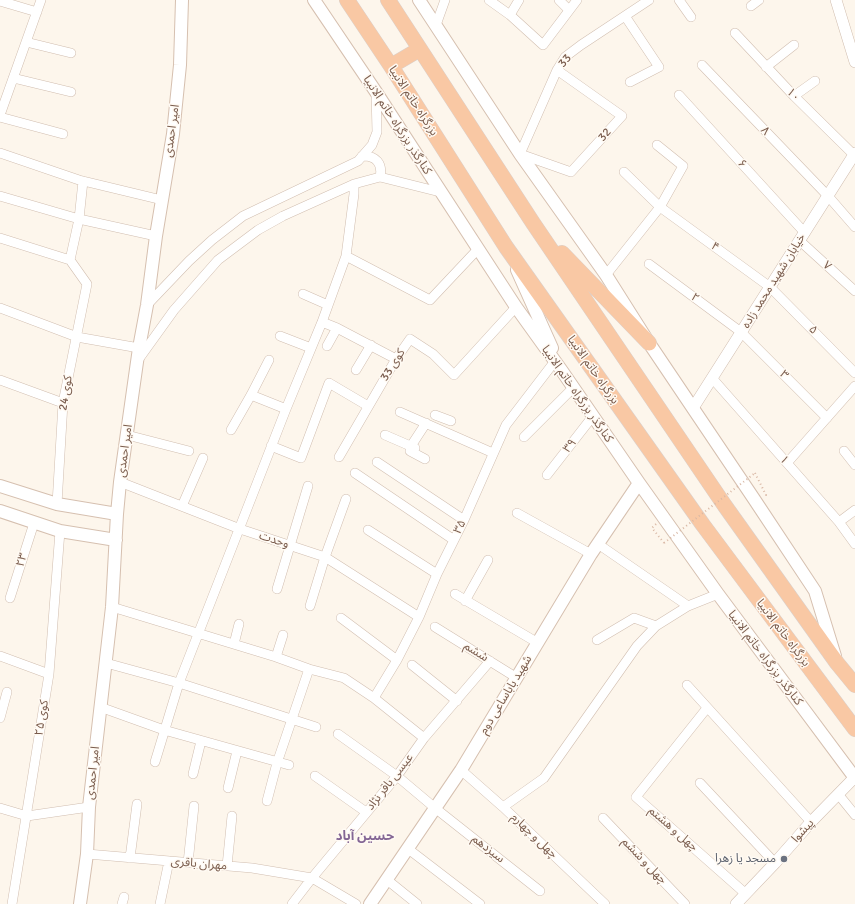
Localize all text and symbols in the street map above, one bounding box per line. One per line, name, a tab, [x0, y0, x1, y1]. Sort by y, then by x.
street label: 33	[555, 51, 575, 71]
street label: بزرگراه خاتم الانبیا	[385, 63, 441, 139]
street label: کنارگذر بزرگراه خاتم الانبیا	[360, 73, 434, 177]
street label: ۱۰	[783, 85, 803, 105]
street label: امیر احمدی	[161, 104, 183, 158]
street label: ۸	[757, 124, 773, 138]
street label: 32	[595, 125, 615, 145]
street label: ۶	[734, 157, 750, 171]
street label: خیابان شهید محمد زاده	[739, 231, 809, 331]
street label: ۴	[708, 239, 722, 255]
street label: ۷	[820, 258, 834, 274]
street label: ۲	[688, 290, 702, 306]
street label: ۵	[805, 323, 821, 337]
street label: بزرگراه خاتم الانبیا	[564, 333, 622, 407]
street label: کنارگذر بزرگراه خاتم الانبیا	[538, 343, 616, 445]
street label: کوی 33	[378, 346, 408, 384]
street label: ۳	[776, 367, 792, 383]
street label: کوی 24	[56, 374, 76, 412]
street label: امیر احمدی	[114, 424, 136, 478]
street label: ۳۹	[560, 436, 580, 456]
street label: ۱	[776, 453, 792, 467]
street label: ۳۵	[450, 518, 470, 536]
street label: وحدت	[257, 528, 291, 552]
street label: ۲۳	[13, 551, 31, 569]
street label: بزرگراه خاتم الانبیا	[753, 597, 813, 669]
street label: کنارگذر بزرگراه خاتم الانبیا	[725, 608, 805, 708]
street label: ششم	[461, 639, 491, 665]
street label: شهید باباساعی دوم	[477, 653, 535, 737]
street label: کوی ۲۵	[32, 699, 52, 737]
street label: امیر احمدی	[83, 746, 103, 800]
street label: عیسی باقر نژاد	[363, 751, 417, 813]
street label: چهل و هشتم	[645, 804, 701, 854]
street label: چهل و چهارم	[508, 810, 560, 862]
street label: پیشوا	[789, 816, 817, 846]
district label: حسین آباد	[336, 829, 394, 845]
street label: سیزدهم	[469, 832, 507, 866]
street label: چهل و ششم	[618, 835, 670, 887]
place label: مسجد یا زهرا	[715, 852, 776, 866]
street label: مهران باقری	[170, 854, 228, 874]
marker: مسجد یا زهرا	[779, 854, 789, 864]

